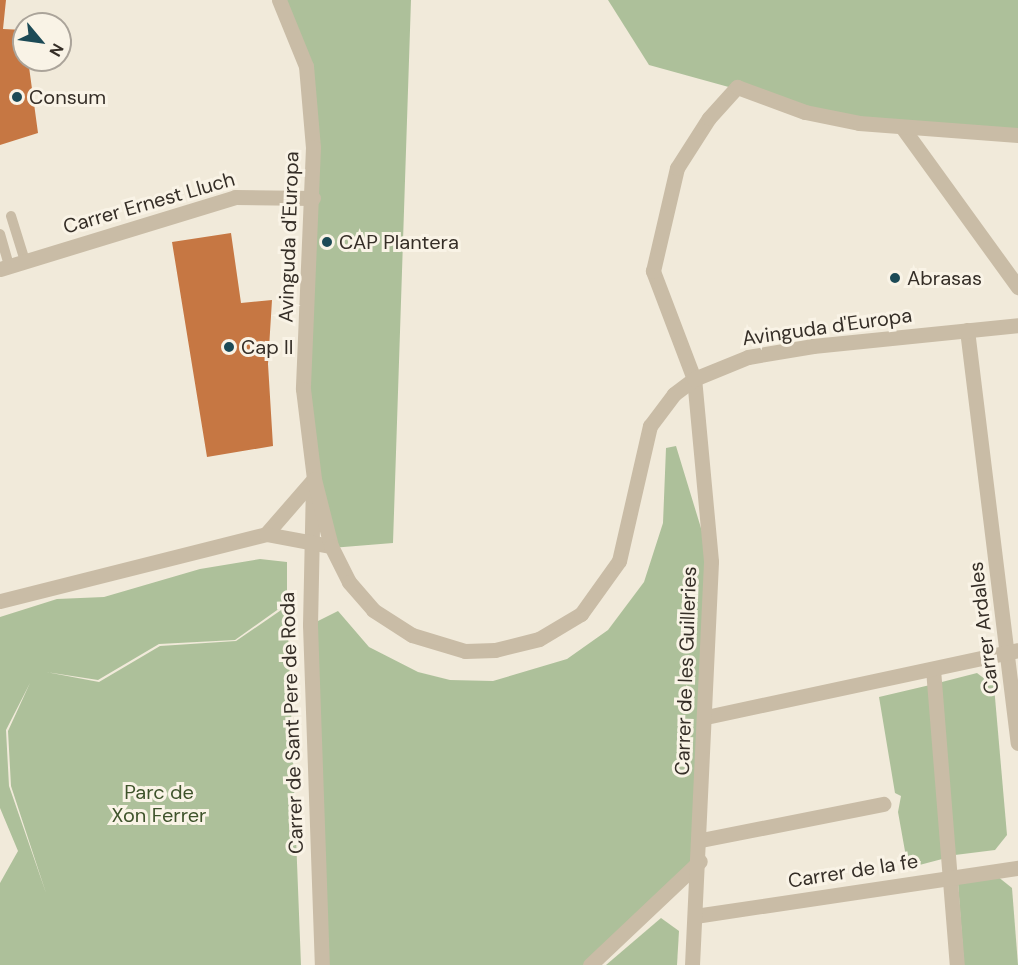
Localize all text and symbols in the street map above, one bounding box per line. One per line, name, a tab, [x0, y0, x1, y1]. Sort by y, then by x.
north arrow	[12, 12, 72, 72]
text: N	[44, 40, 68, 60]
place label: Consum	[29, 85, 106, 109]
marker: Consum	[10, 90, 24, 104]
street label: Avinguda d'Europa	[274, 151, 304, 323]
street label: Carrer Ernest Lluch	[60, 167, 238, 239]
place label: CAP Plantera	[339, 230, 459, 254]
marker: CAP Plantera	[320, 235, 334, 249]
place label: Abrasas	[907, 266, 982, 290]
marker: Abrasas	[888, 271, 902, 285]
street label: Avinguda d'Europa	[741, 303, 913, 351]
place label: Cap II	[241, 335, 293, 359]
marker: Cap II	[222, 340, 236, 354]
street label: Carrer Ardales	[964, 560, 1004, 696]
street label: Carrer de les Guilleries	[670, 566, 702, 776]
street label: Carrer de Sant Pere de Roda	[275, 592, 309, 854]
park label: Parc de Xon Ferrer	[112, 780, 206, 827]
street label: Carrer de la fe	[786, 849, 920, 893]

